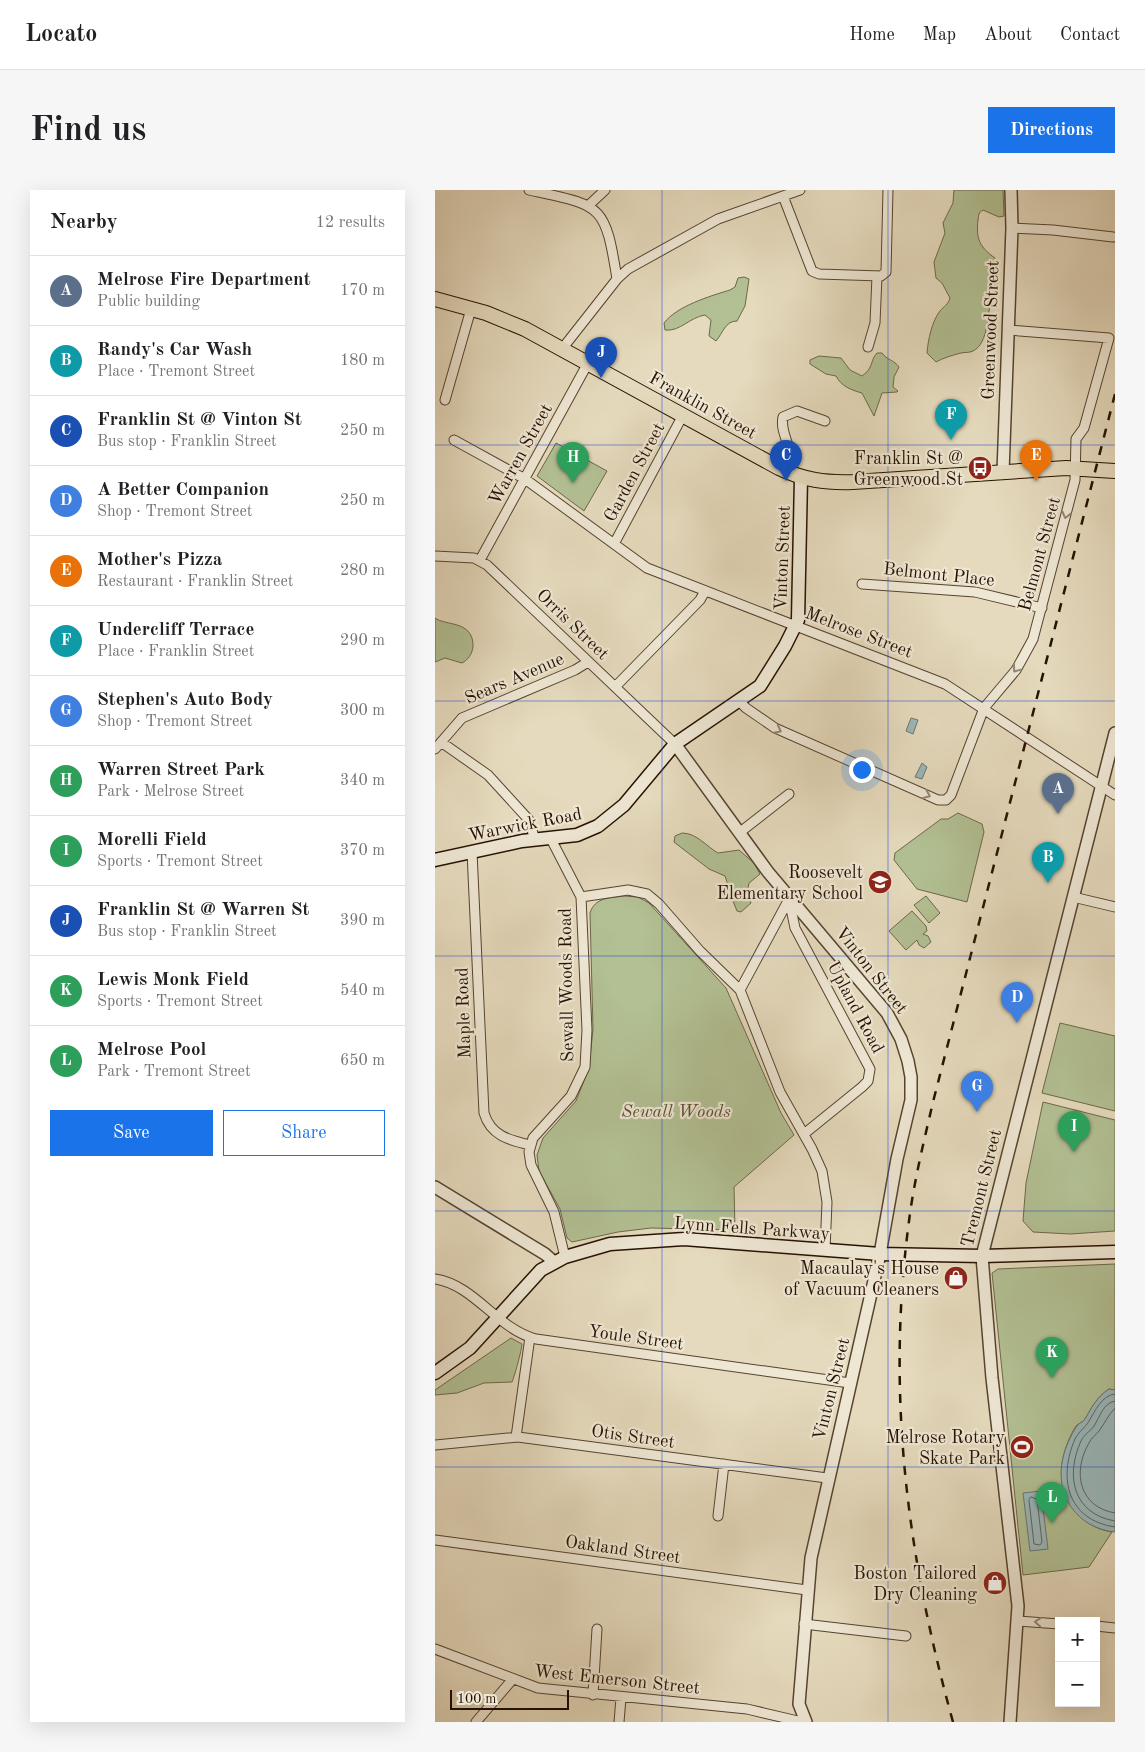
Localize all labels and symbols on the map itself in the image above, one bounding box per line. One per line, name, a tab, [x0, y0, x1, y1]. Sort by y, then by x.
street label: Greenwood Street	[980, 260, 1002, 400]
pin: J	[585, 337, 617, 378]
street label: Franklin Street	[646, 369, 759, 443]
pin: F	[935, 399, 967, 440]
street label: Warren Street	[486, 401, 556, 508]
street label: Garden Street	[601, 420, 669, 525]
pin: C	[770, 440, 802, 481]
pin: E	[1020, 440, 1052, 481]
pin: H	[557, 442, 589, 483]
place label: Franklin St @ Greenwood St	[854, 450, 963, 489]
bus stop icon: Franklin St @ Greenwood St	[967, 455, 993, 481]
street label: Belmont Street	[1016, 495, 1064, 613]
street label: Vinton Street	[772, 505, 794, 611]
one-way arrow	[1061, 511, 1072, 520]
street label: Belmont Place	[882, 560, 996, 590]
street label: Orris Street	[533, 586, 612, 663]
street label: Melrose Street	[802, 604, 915, 662]
street label: Sears Avenue	[462, 650, 567, 708]
one-way arrow	[1014, 663, 1022, 672]
one-way arrow	[773, 724, 782, 734]
your location	[849, 757, 875, 783]
pin: A	[1042, 773, 1074, 814]
one-way arrow	[922, 789, 931, 799]
street label: Warwick Road	[467, 805, 583, 845]
pin: B	[1032, 842, 1064, 883]
place label: Roosevelt Elementary School	[716, 864, 863, 903]
school or university icon: Roosevelt Elementary School	[867, 869, 893, 895]
street label: Sewall Woods Road	[557, 908, 577, 1062]
street label: Vinton Street	[832, 924, 911, 1018]
street label: Upland Road	[823, 958, 887, 1056]
street label: Maple Road	[453, 967, 475, 1059]
pin: D	[1001, 982, 1033, 1023]
pin: G	[961, 1071, 993, 1112]
park label: Sewall Woods	[621, 1103, 731, 1121]
pin: I	[1058, 1111, 1090, 1152]
street label: Tremont Street	[959, 1128, 1005, 1249]
street label: Lynn Fells Parkway	[673, 1215, 831, 1243]
place label: Macaulay's House of Vacuum Cleaners	[784, 1260, 939, 1299]
shop icon: Macaulay's House of Vacuum Cleaners	[943, 1265, 969, 1291]
street label: Youle Street	[587, 1322, 685, 1354]
street label: Vinton Street	[810, 1336, 853, 1443]
pin: K	[1036, 1337, 1068, 1378]
street label: Otis Street	[590, 1422, 676, 1452]
place label: Melrose Rotary Skate Park	[885, 1429, 1005, 1468]
sports icon: Melrose Rotary Skate Park	[1009, 1434, 1035, 1460]
pin: L	[1036, 1482, 1068, 1523]
street label: Oakland Street	[564, 1533, 682, 1567]
place label: Boston Tailored Dry Cleaning	[853, 1565, 977, 1604]
shop icon: Boston Tailored Dry Cleaning	[982, 1570, 1008, 1596]
one-way arrow	[1034, 1617, 1042, 1628]
street label: West Emerson Street	[533, 1662, 701, 1698]
scale bar	[450, 1687, 569, 1710]

